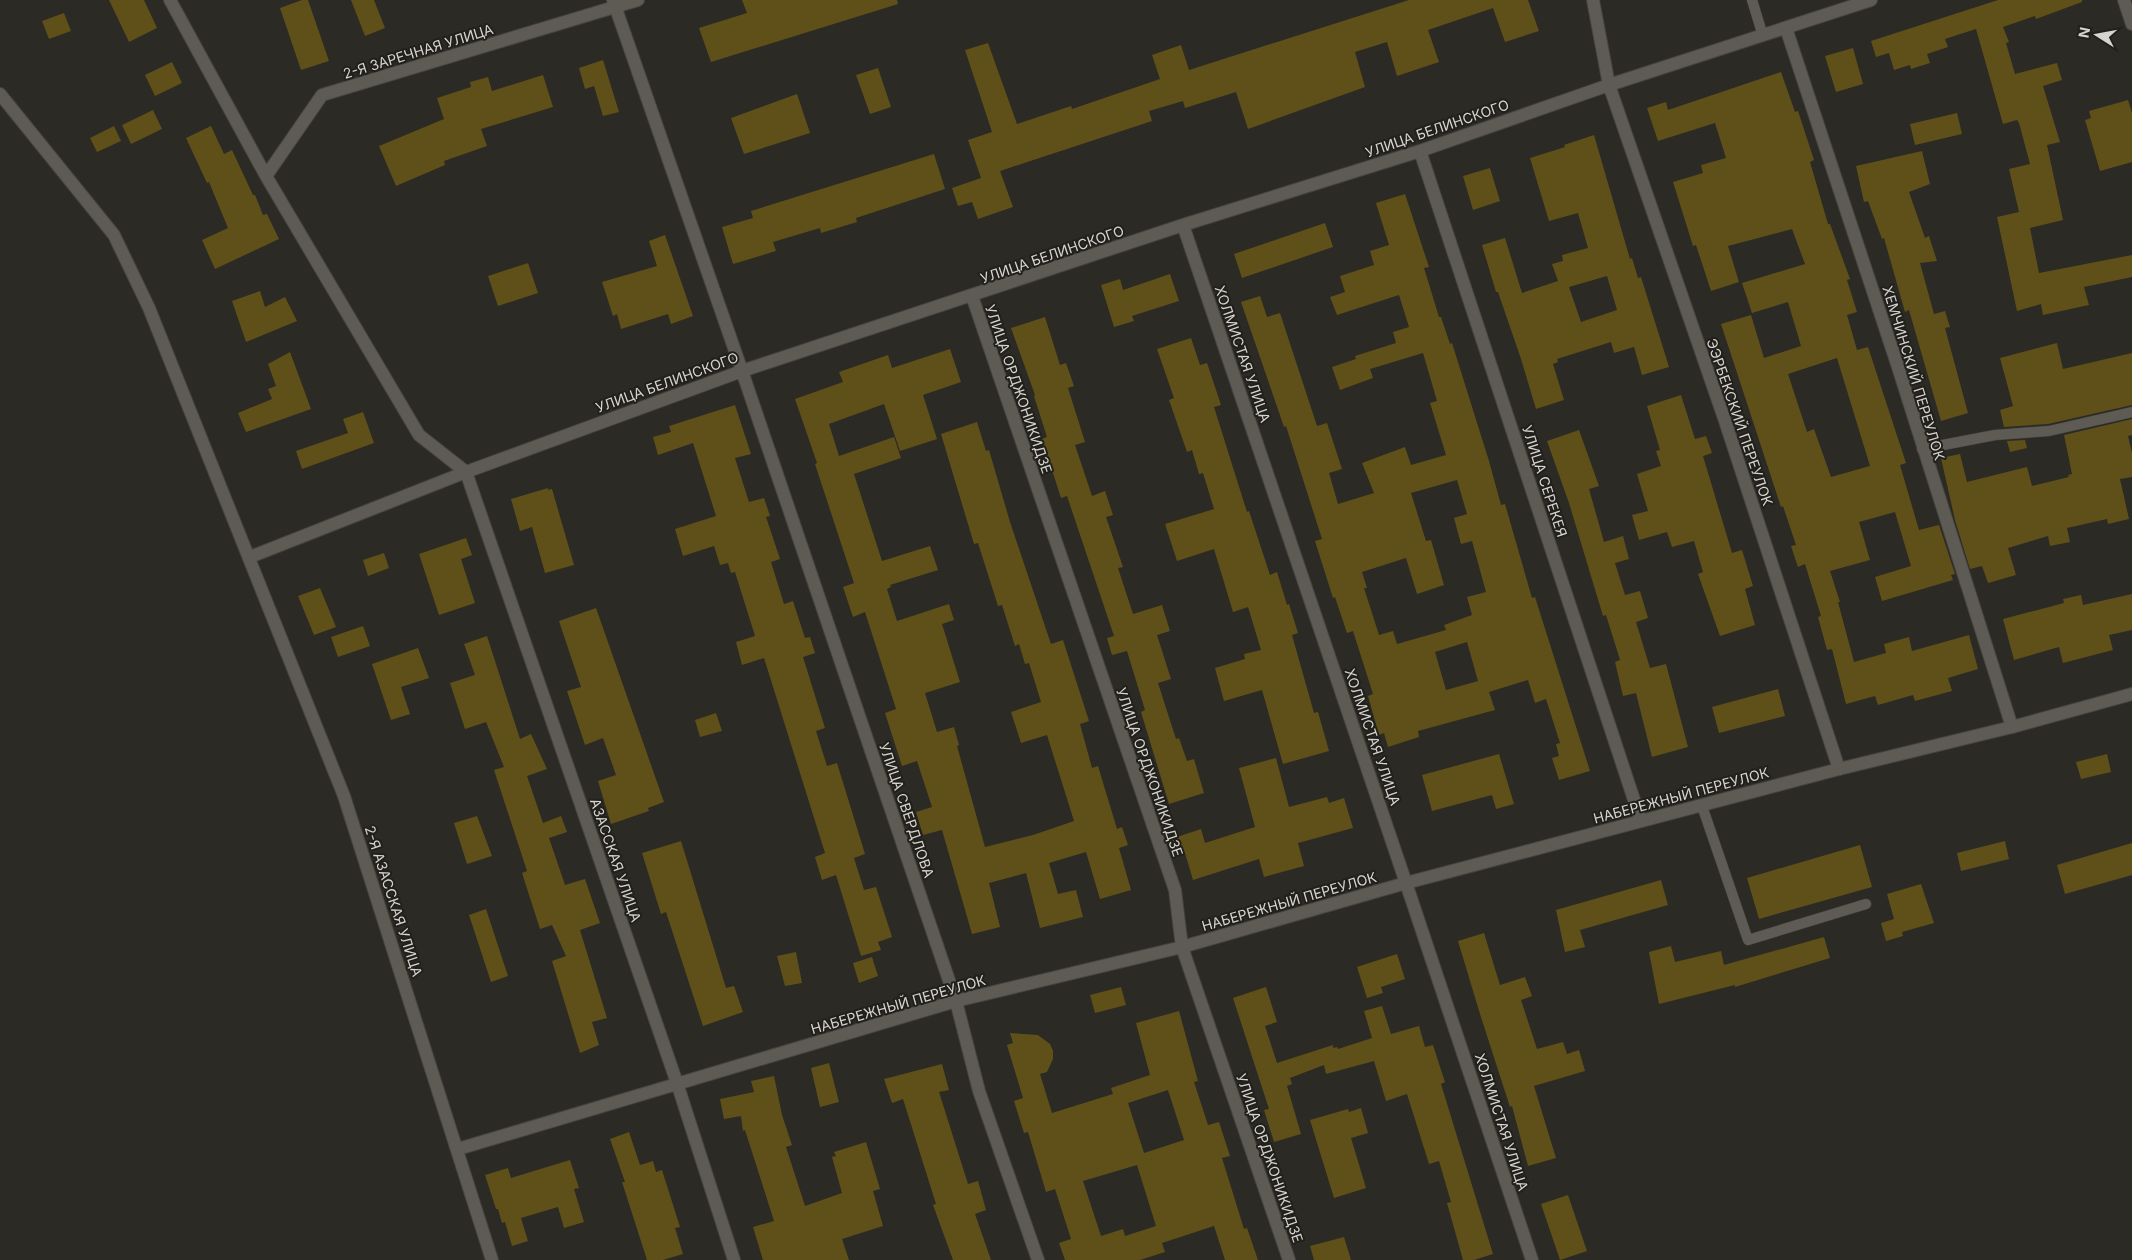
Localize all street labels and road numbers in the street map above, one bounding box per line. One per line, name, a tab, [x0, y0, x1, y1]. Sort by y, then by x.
street label: 2-Я ЗАРЕЧНАЯ УЛИЦА	[341, 20, 495, 82]
street label: УЛИЦА БЕЛИНСКОГО	[1363, 95, 1511, 161]
street label: УЛИЦА БЕЛИНСКОГО	[978, 221, 1126, 287]
street label: ХОЛМИСТАЯ УЛИЦА	[1212, 283, 1275, 425]
street label: ХЕМЧИНСКИЙ ПЕРЕУЛОК	[1879, 283, 1950, 463]
street label: УЛИЦА ОРДЖОНИКИДЗЕ	[982, 302, 1056, 476]
street label: ЭЭРБЕКСКИЙ ПЕРЕУЛОК	[1703, 336, 1778, 509]
street label: УЛИЦА БЕЛИНСКОГО	[593, 348, 741, 416]
street label: УЛИЦА СЕРЕКЕЯ	[1519, 423, 1571, 539]
street label: ХОЛМИСТАЯ УЛИЦА	[1342, 666, 1405, 808]
street label: УЛИЦА ОРДЖОНИКИДЗЕ	[1113, 685, 1187, 859]
street label: УЛИЦА СВЕРДЛОВА	[876, 740, 938, 880]
street label: НАБЕРЕЖНЫЙ ПЕРЕУЛОК	[1591, 762, 1771, 827]
street label: АЗАССКАЯ УЛИЦА	[587, 796, 645, 924]
street label: 2-Я АЗАССКАЯ УЛИЦА	[362, 823, 427, 979]
street label: НАБЕРЕЖНЫЙ ПЕРЕУЛОК	[1199, 867, 1379, 934]
street label: НАБЕРЕЖНЫЙ ПЕРЕУЛОК	[808, 970, 988, 1037]
street label: ХОЛМИСТАЯ УЛИЦА	[1472, 1051, 1532, 1193]
street label: УЛИЦА ОРДЖОНИКИДЗЕ	[1233, 1071, 1307, 1245]

